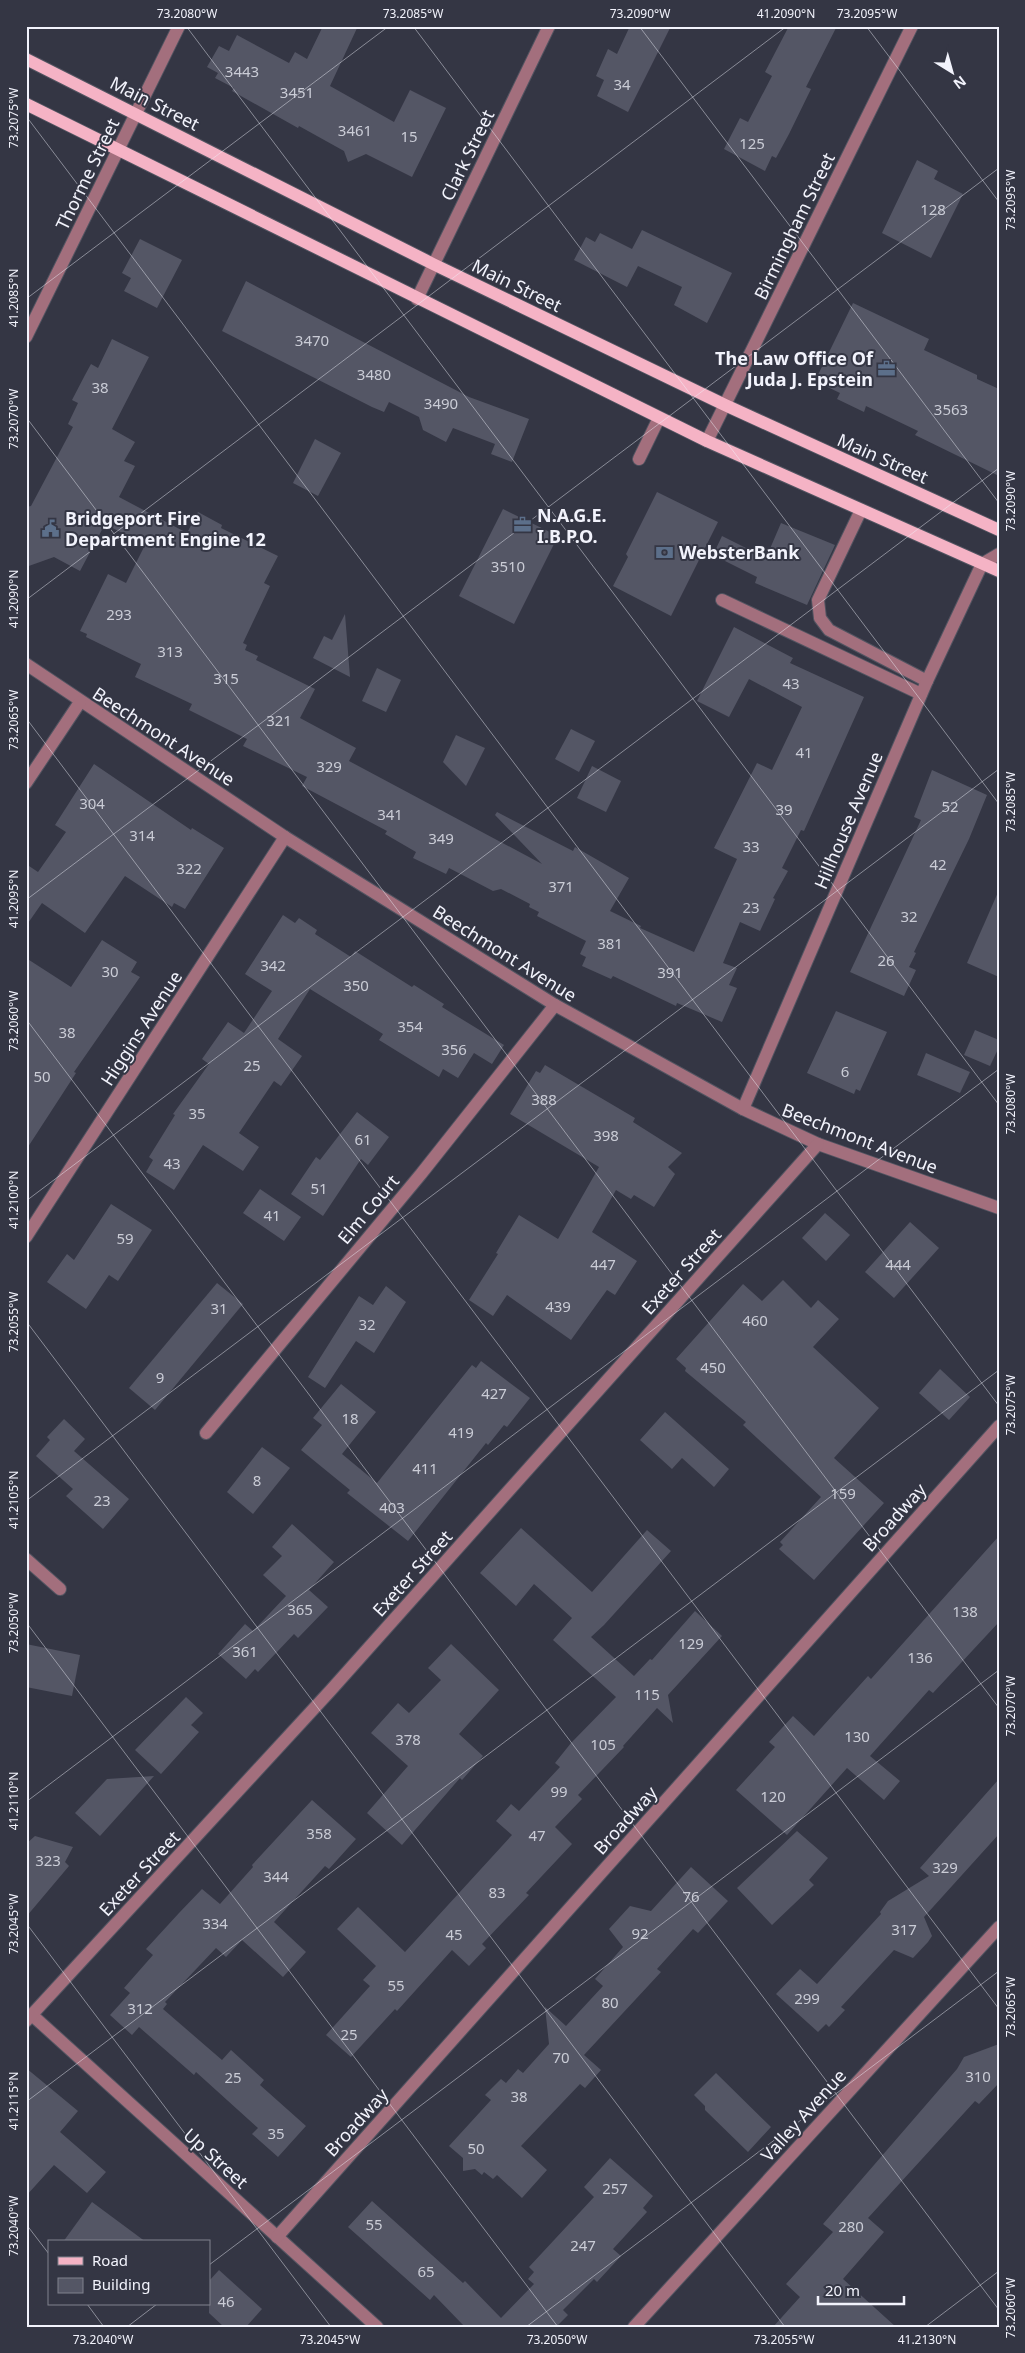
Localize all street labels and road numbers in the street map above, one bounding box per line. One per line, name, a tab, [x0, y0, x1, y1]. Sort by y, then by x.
street label: Main Street	[106, 70, 204, 136]
street label: Clark Street	[435, 105, 500, 204]
street label: Thorme Street	[50, 114, 125, 234]
street label: Birmingham Street	[748, 148, 840, 303]
street label: Main Street	[468, 253, 566, 317]
street label: Main Street	[834, 427, 933, 489]
street label: Beechmont Avenue	[88, 681, 240, 791]
street label: Hillhouse Avenue	[808, 748, 888, 892]
street label: Beechmont Avenue	[429, 899, 581, 1007]
street label: Higgins Avenue	[95, 966, 187, 1090]
street label: Beechmont Avenue	[779, 1097, 941, 1179]
street label: Elm Court	[332, 1169, 404, 1249]
street label: Exeter Street	[636, 1222, 727, 1319]
street label: Broadway	[857, 1477, 932, 1556]
street label: Exeter Street	[367, 1524, 458, 1621]
street label: Broadway	[588, 1780, 663, 1859]
street label: Exeter Street	[93, 1825, 185, 1921]
street label: Valley Avenue	[755, 2064, 851, 2166]
street label: Broadway	[319, 2082, 394, 2161]
street label: Up Street	[179, 2123, 254, 2194]

